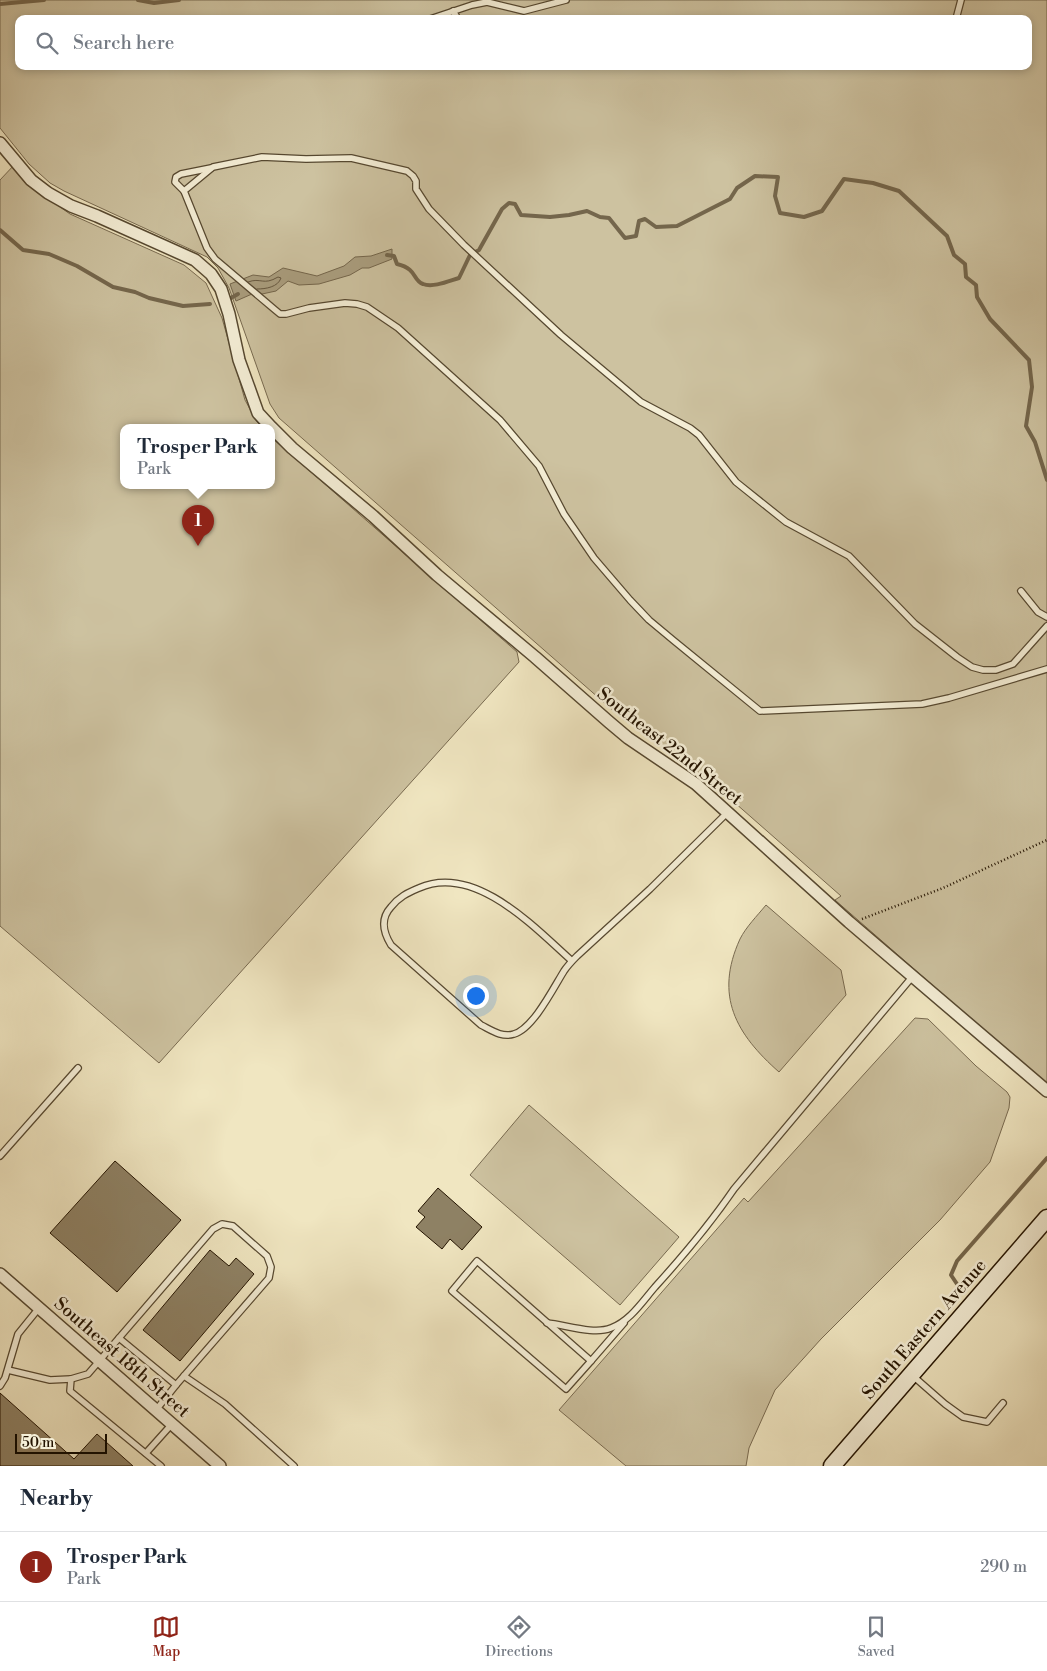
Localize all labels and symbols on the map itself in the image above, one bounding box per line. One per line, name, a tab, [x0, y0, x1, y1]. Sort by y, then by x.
pin: 1	[182, 505, 214, 546]
street label: Southeast 22nd Street	[592, 682, 748, 811]
your location	[463, 983, 489, 1009]
street label: South Eastern Avenue	[857, 1254, 992, 1404]
street label: Southeast 18th Street	[49, 1292, 195, 1423]
scale bar	[15, 1431, 108, 1454]

